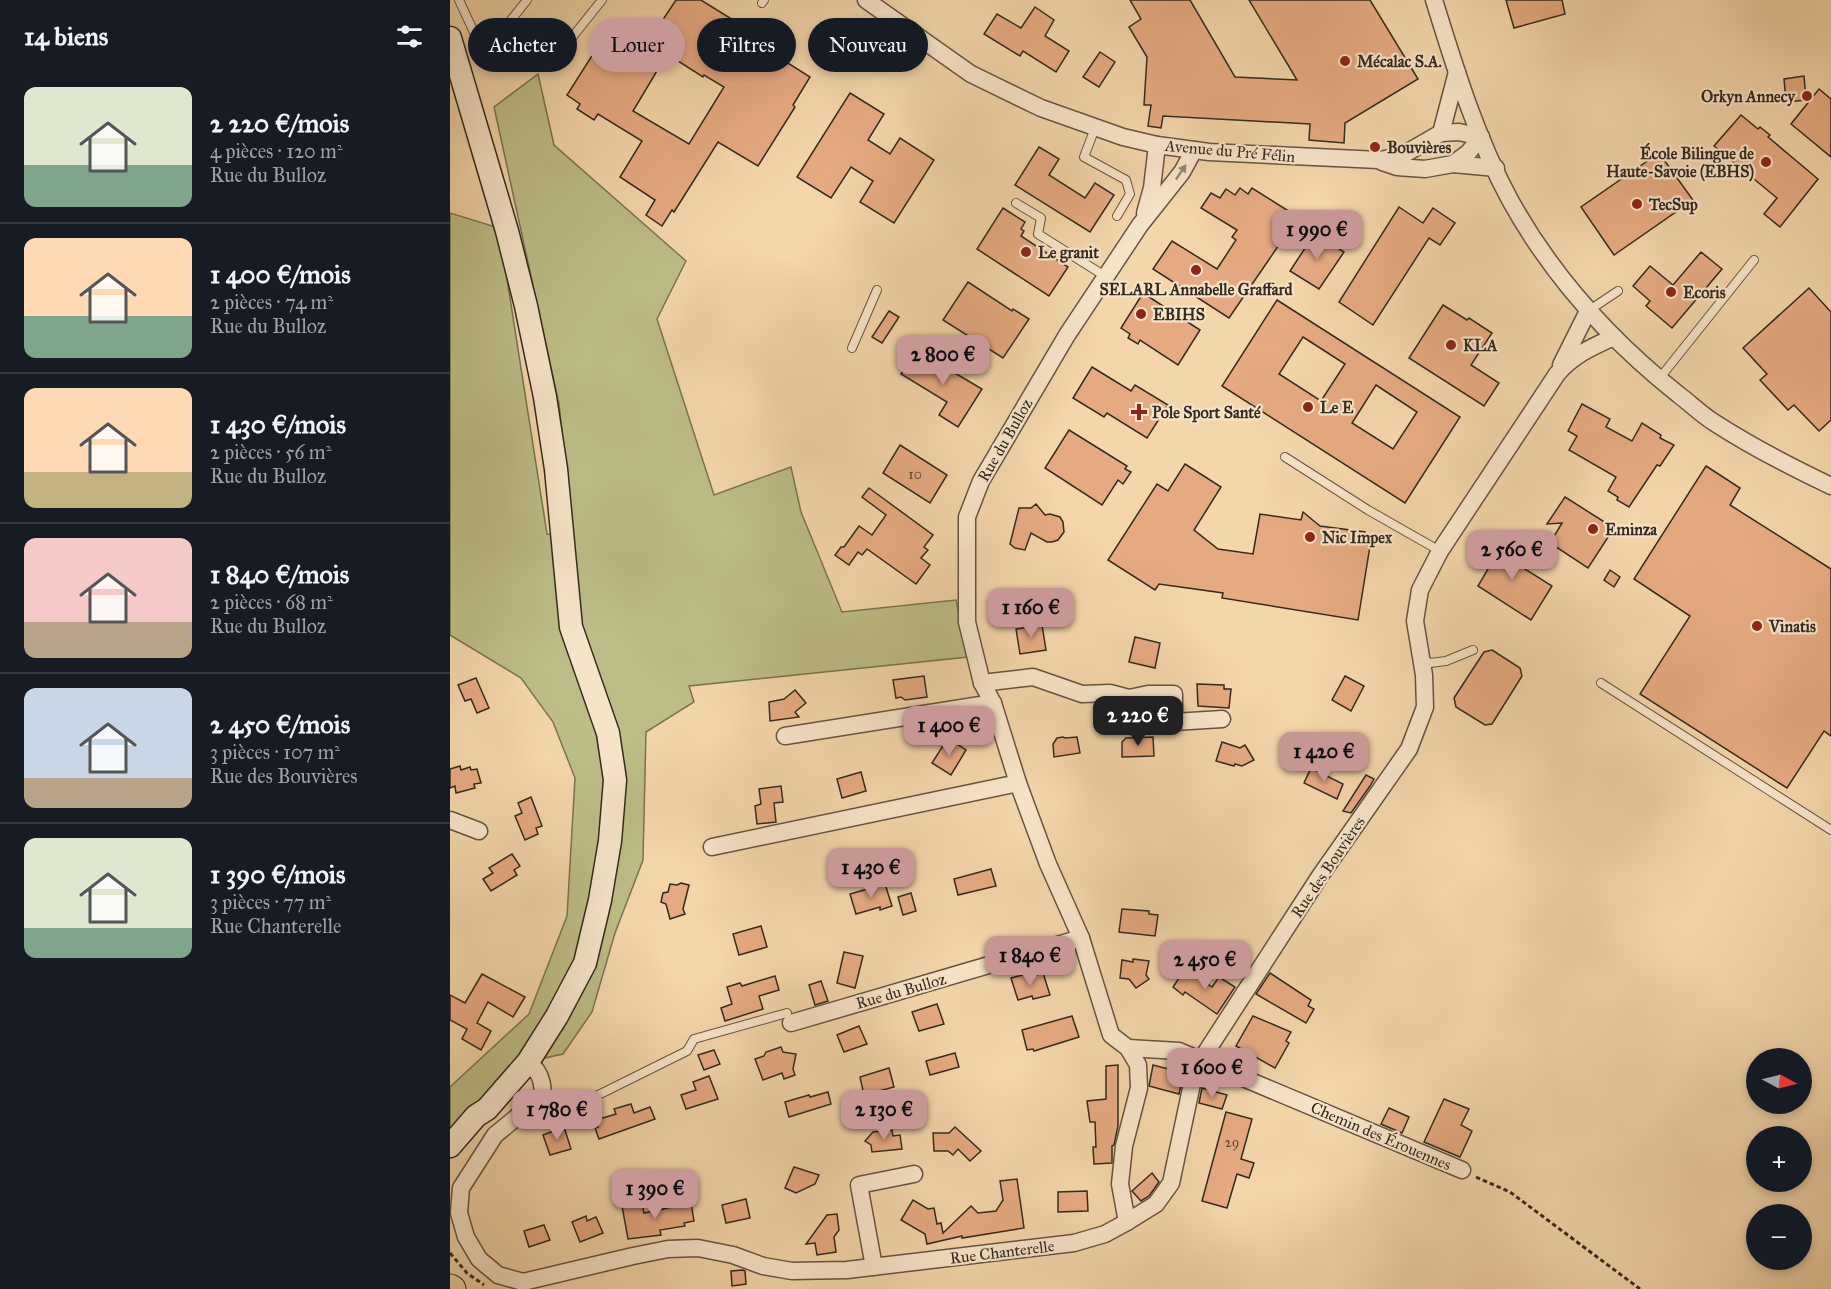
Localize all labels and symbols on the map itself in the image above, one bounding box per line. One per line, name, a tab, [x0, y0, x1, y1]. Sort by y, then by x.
place label: Mécalac S.A.	[1357, 52, 1442, 71]
marker: Mécalac S.A.	[1338, 54, 1352, 68]
place label: Orkyn Annecy	[1701, 87, 1796, 107]
marker: Orkyn Annecy	[1800, 89, 1814, 103]
street label: Avenue du Pré Félin	[1163, 136, 1296, 166]
place label: Bouvières	[1387, 138, 1452, 157]
marker: Bouvières	[1368, 140, 1382, 154]
place label: École Bilingue de Haute-Savoie (EBHS)	[1606, 142, 1754, 182]
marker: École Bilingue de Haute-Savoie (EBHS)	[1759, 155, 1773, 169]
one-way arrow	[1175, 164, 1187, 180]
place label: TecSup	[1648, 195, 1698, 215]
marker: TecSup	[1630, 197, 1644, 211]
pin: 1 990 €	[1262, 210, 1372, 261]
place label: Le granit	[1038, 243, 1099, 263]
marker: Le granit	[1019, 245, 1033, 259]
marker: SELARL Annabelle Graffard	[1189, 263, 1203, 277]
place label: SELARL Annabelle Graffard	[1100, 280, 1293, 299]
place label: Ecoris	[1683, 283, 1726, 302]
marker: Ecoris	[1664, 285, 1678, 299]
place label: EBIHS	[1153, 305, 1205, 324]
marker: EBIHS	[1134, 307, 1148, 321]
pin: 2 800 €	[888, 335, 998, 386]
place label: KLA	[1463, 336, 1498, 355]
marker: KLA	[1444, 338, 1458, 352]
street label: Rue du Bulloz	[974, 394, 1037, 485]
place label: Le E	[1320, 398, 1354, 417]
marker: Le E	[1301, 400, 1315, 414]
marker: Pole Sport Santé	[1130, 403, 1148, 421]
place label: Pole Sport Santé	[1152, 403, 1261, 423]
house number: 10	[908, 466, 922, 483]
place label: Eminza	[1605, 520, 1658, 539]
marker: Eminza	[1586, 522, 1600, 536]
place label: Nic Impex	[1322, 528, 1393, 548]
marker: Nic Impex	[1303, 530, 1317, 544]
pin: 2 560 €	[1457, 530, 1567, 581]
pin: 1 160 €	[976, 588, 1086, 639]
place label: Vinatis	[1768, 617, 1816, 636]
marker: Vinatis	[1750, 619, 1764, 633]
pin: 2 220 €	[1083, 696, 1193, 747]
pin: 1 400 €	[894, 706, 1004, 757]
pin: 1 420 €	[1269, 732, 1379, 783]
street label: Rue des Bouvières	[1287, 813, 1369, 921]
pin: 1 430 €	[816, 848, 926, 899]
pin: 1 840 €	[975, 936, 1085, 987]
pin: 2 450 €	[1150, 940, 1260, 991]
street label: Rue du Bulloz	[854, 969, 949, 1013]
pin: 1 600 €	[1157, 1048, 1267, 1099]
north arrow	[1746, 1048, 1812, 1114]
pin: 1 780 €	[502, 1090, 612, 1141]
pin: 2 130 €	[829, 1090, 939, 1141]
street label: Chemin des Érouennes	[1308, 1096, 1455, 1174]
house number: 29	[1225, 1134, 1239, 1151]
pin: 1 390 €	[600, 1169, 710, 1220]
street label: Rue Chanterelle	[949, 1236, 1056, 1268]

